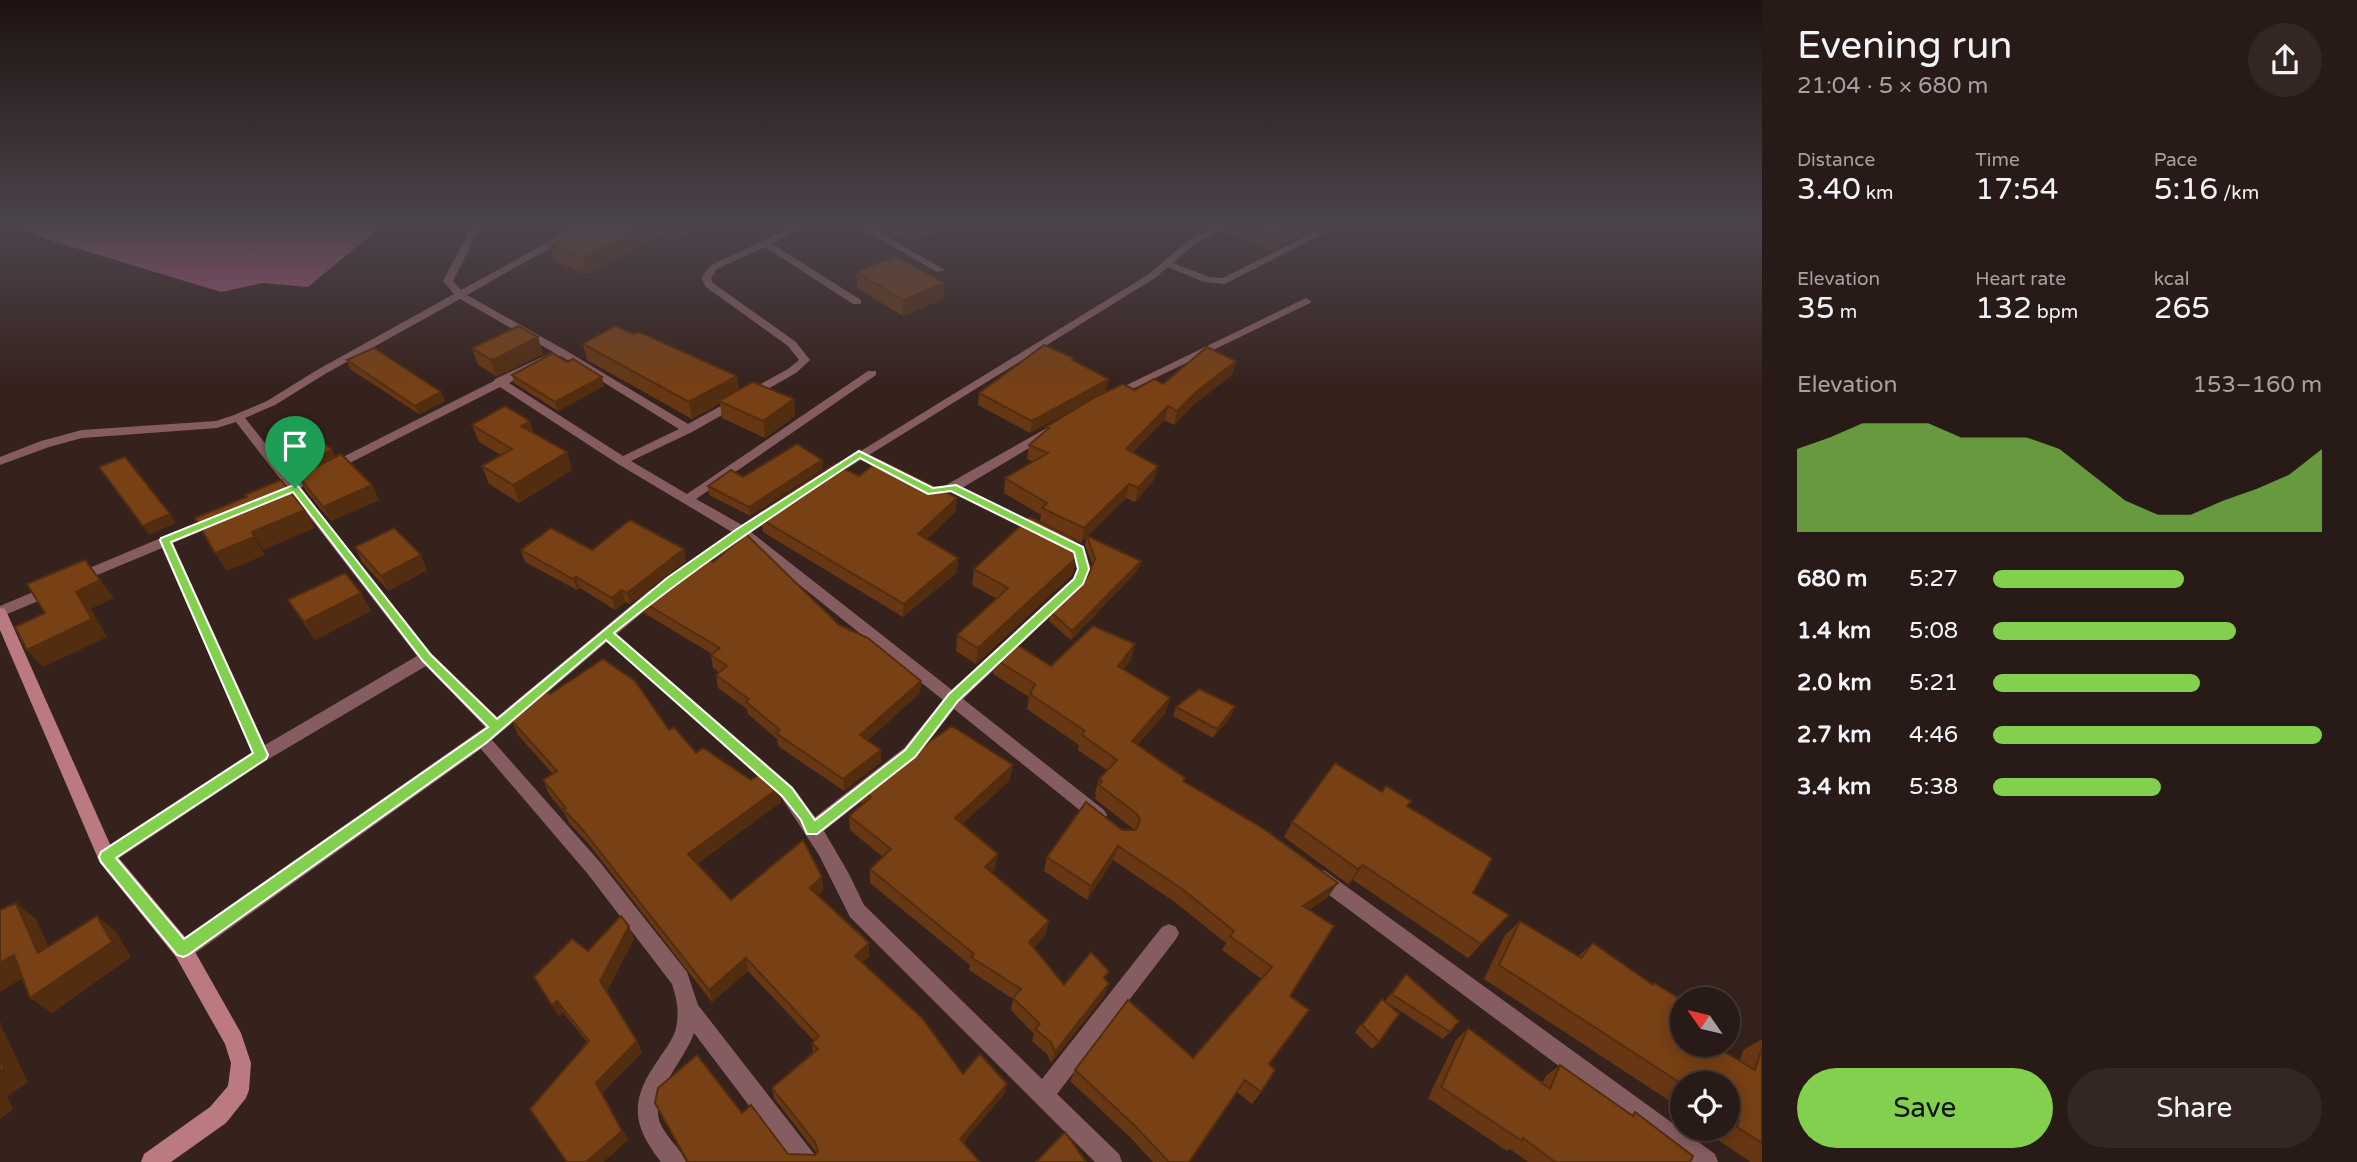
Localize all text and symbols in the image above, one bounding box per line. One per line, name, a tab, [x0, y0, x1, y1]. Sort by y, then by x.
text: Evening run	[1797, 23, 2012, 69]
button: share	[2248, 23, 2322, 97]
text: 21:04 · 5 × 680 m	[1797, 72, 1988, 100]
text: Distance	[1797, 149, 1875, 171]
text: Time	[1975, 149, 2020, 171]
text: Pace	[2154, 149, 2197, 171]
text: 3.40	[1797, 171, 1861, 208]
text: 17:54	[1975, 171, 2059, 208]
text: 5:16	[2154, 171, 2218, 208]
text: km	[1861, 182, 1893, 204]
text: /km	[2218, 182, 2259, 204]
text: Elevation	[1797, 268, 1880, 290]
text: Heart rate	[1975, 268, 2066, 290]
text: kcal	[2154, 268, 2189, 290]
text: 35	[1797, 290, 1835, 327]
text: 132	[1975, 290, 2032, 327]
text: 265	[2154, 290, 2210, 327]
text: m	[1835, 301, 1857, 323]
text: bpm	[2032, 301, 2078, 323]
text: Elevation	[1797, 371, 1898, 399]
text: 153–160 m	[2193, 371, 2322, 399]
pin	[265, 416, 325, 488]
icon: arrive	[276, 427, 314, 465]
text: 680 m	[1797, 565, 1867, 593]
text: 5:27	[1909, 565, 1958, 593]
text: 1.4 km	[1797, 617, 1871, 645]
text: 5:08	[1909, 617, 1958, 645]
text: 2.0 km	[1797, 669, 1872, 697]
text: 5:21	[1909, 669, 1958, 697]
text: 2.7 km	[1797, 721, 1871, 749]
text: 4:46	[1909, 721, 1958, 749]
text: 3.4 km	[1797, 773, 1871, 801]
text: 5:38	[1909, 773, 1958, 801]
north arrow	[1670, 987, 1740, 1057]
map controls	[1670, 987, 1740, 1141]
button: Save	[1797, 1068, 2053, 1148]
button: Share	[2067, 1068, 2322, 1148]
button: locate	[1670, 1071, 1740, 1141]

